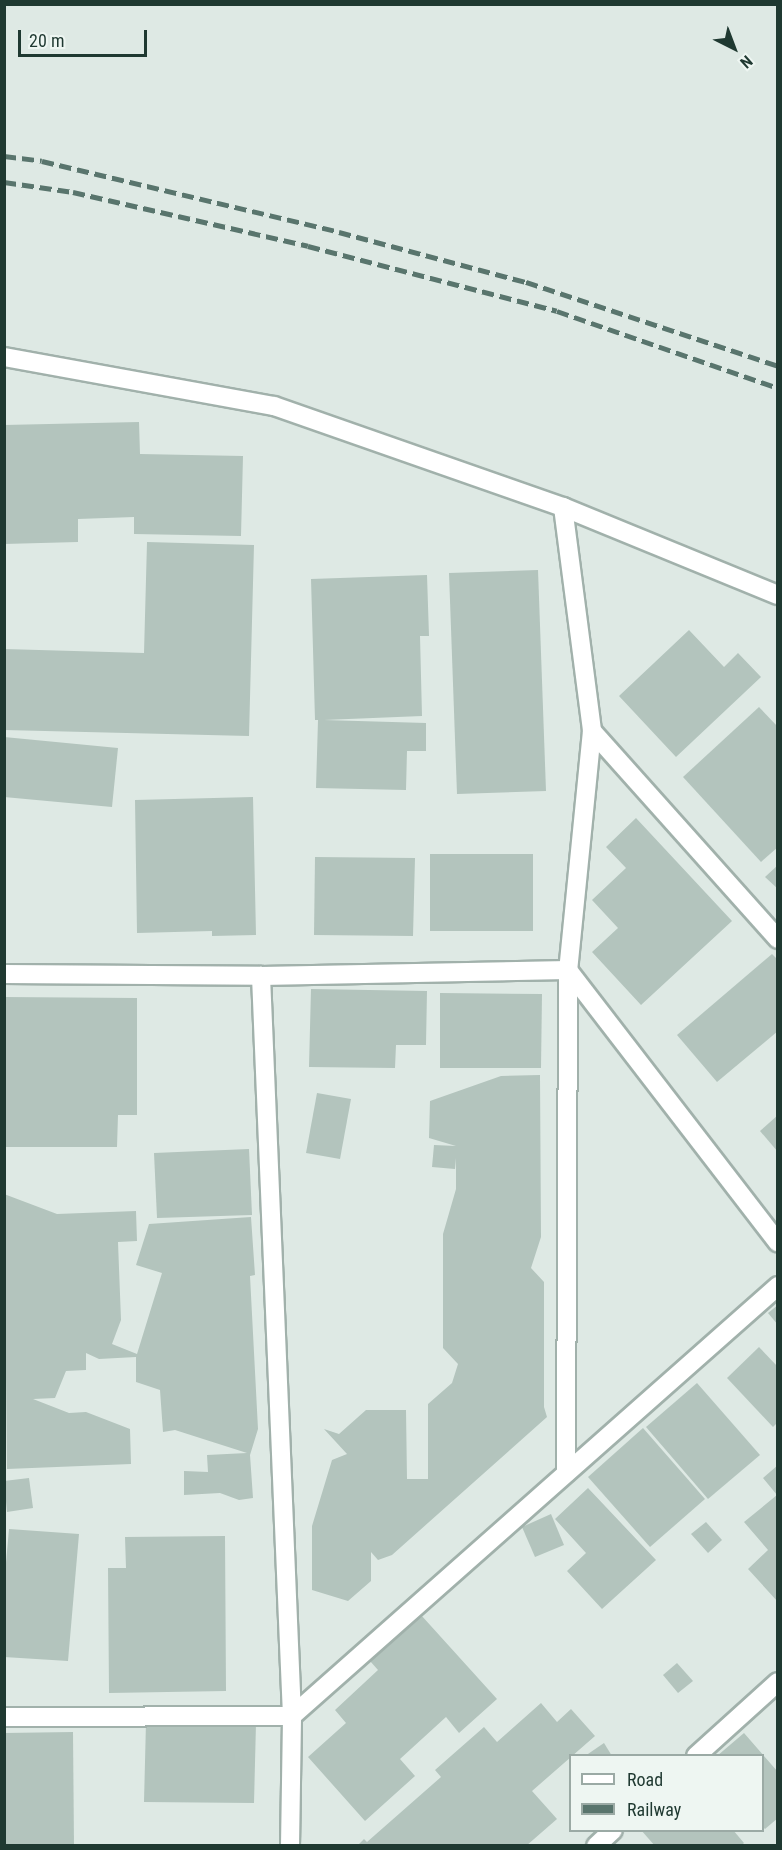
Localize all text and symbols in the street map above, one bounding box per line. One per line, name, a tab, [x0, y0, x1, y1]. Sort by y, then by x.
scale bar	[21, 18, 150, 56]
north arrow	[704, 18, 764, 78]
text: 20 m	[29, 30, 64, 51]
text: N	[736, 51, 756, 72]
legend	[569, 1754, 764, 1832]
text: Road	[627, 1769, 663, 1790]
text: Railway	[627, 1799, 681, 1820]

